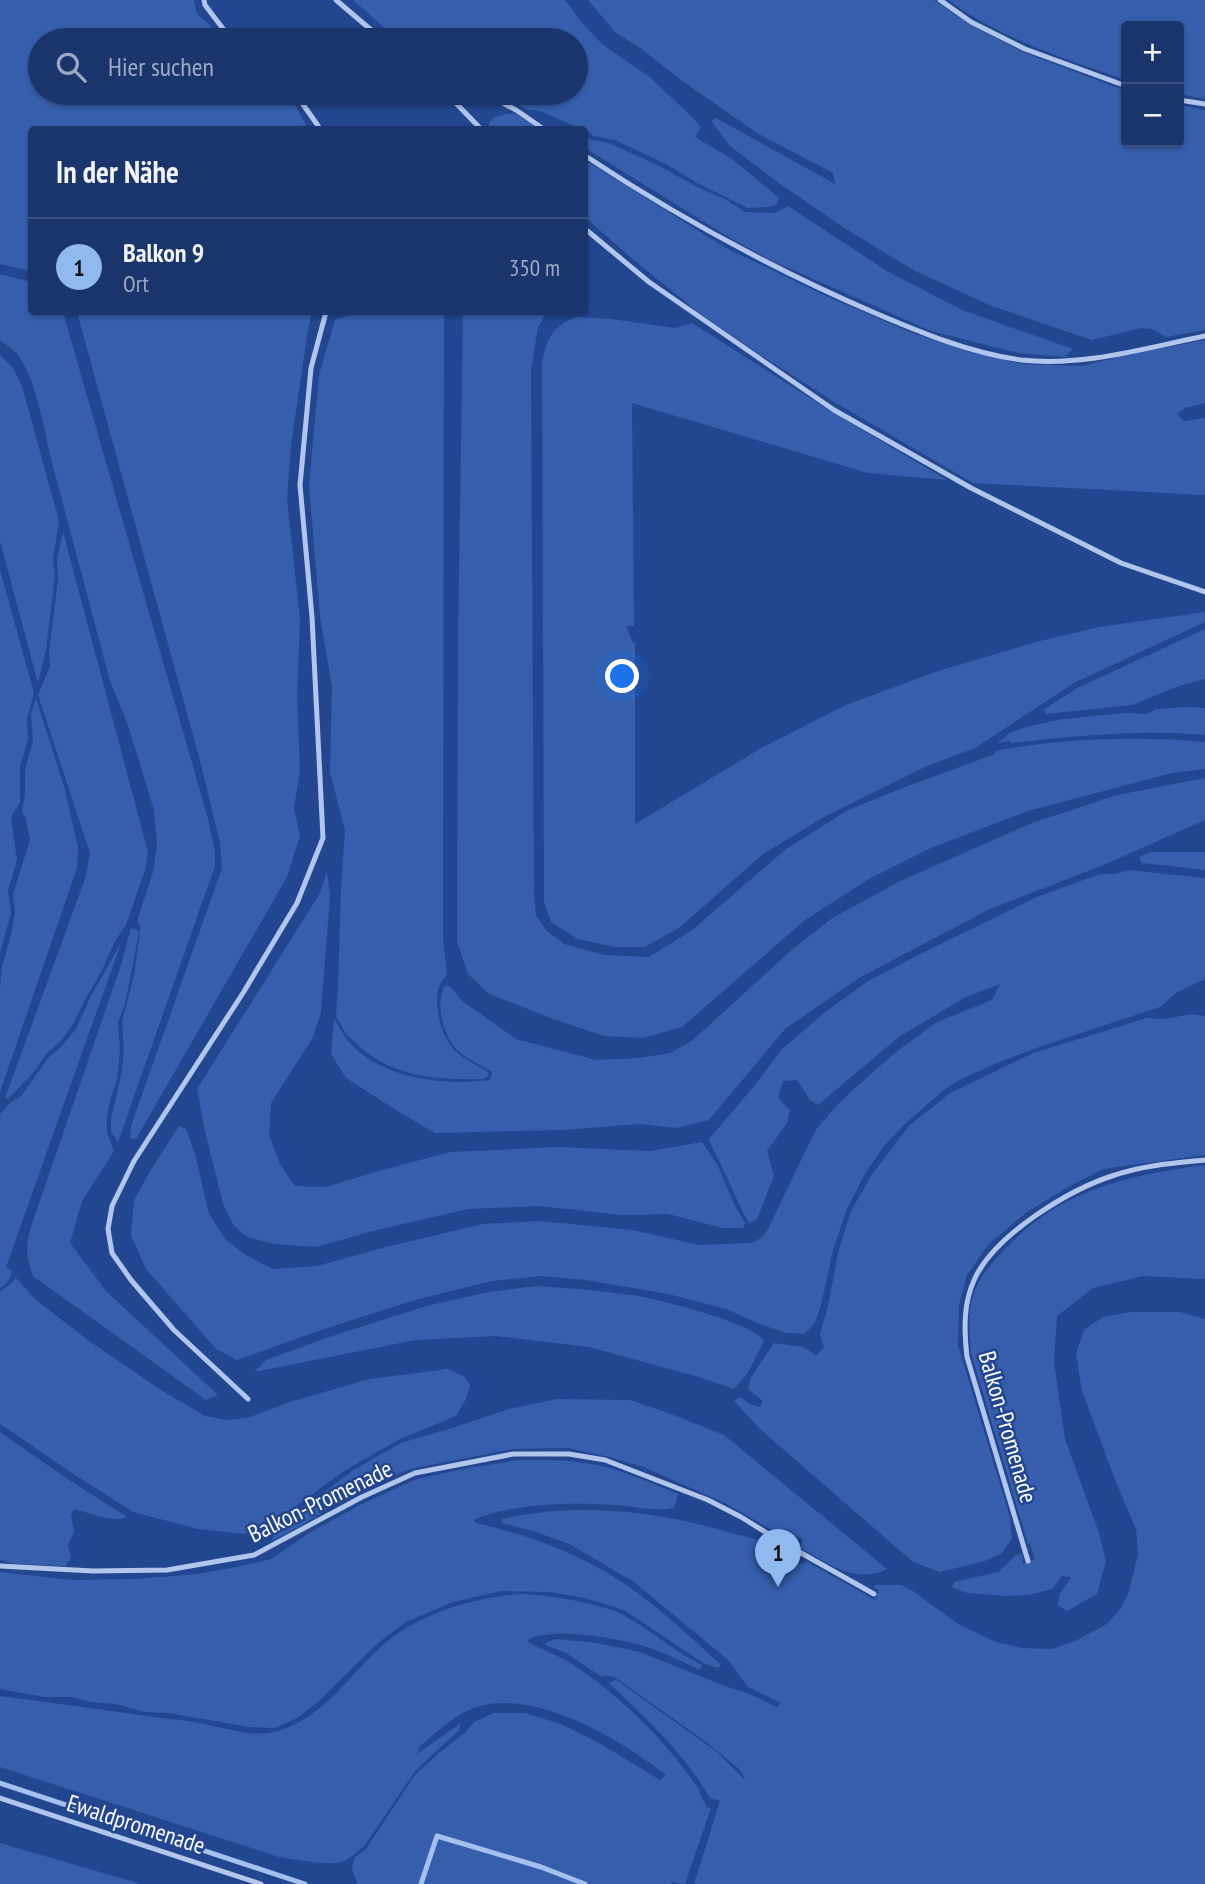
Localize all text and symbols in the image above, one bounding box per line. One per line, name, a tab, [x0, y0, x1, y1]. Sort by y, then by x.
map controls	[1121, 21, 1184, 147]
button: +	[1121, 21, 1184, 84]
search box	[28, 28, 588, 105]
icon: search	[52, 48, 90, 86]
text: Hier suchen	[108, 50, 214, 83]
button: −	[1121, 84, 1184, 147]
text: In der Nähe	[56, 152, 179, 191]
text: Balkon 9	[123, 236, 204, 269]
text: 1	[74, 253, 85, 282]
text: 350 m	[509, 253, 560, 282]
text: Ort	[123, 269, 149, 298]
your location	[605, 659, 639, 693]
street label: Balkon-Promenade	[972, 1347, 1044, 1507]
street label: Balkon-Promenade	[243, 1453, 397, 1549]
pin: 1	[755, 1529, 801, 1587]
street label: Ewaldpromenade	[63, 1787, 209, 1861]

